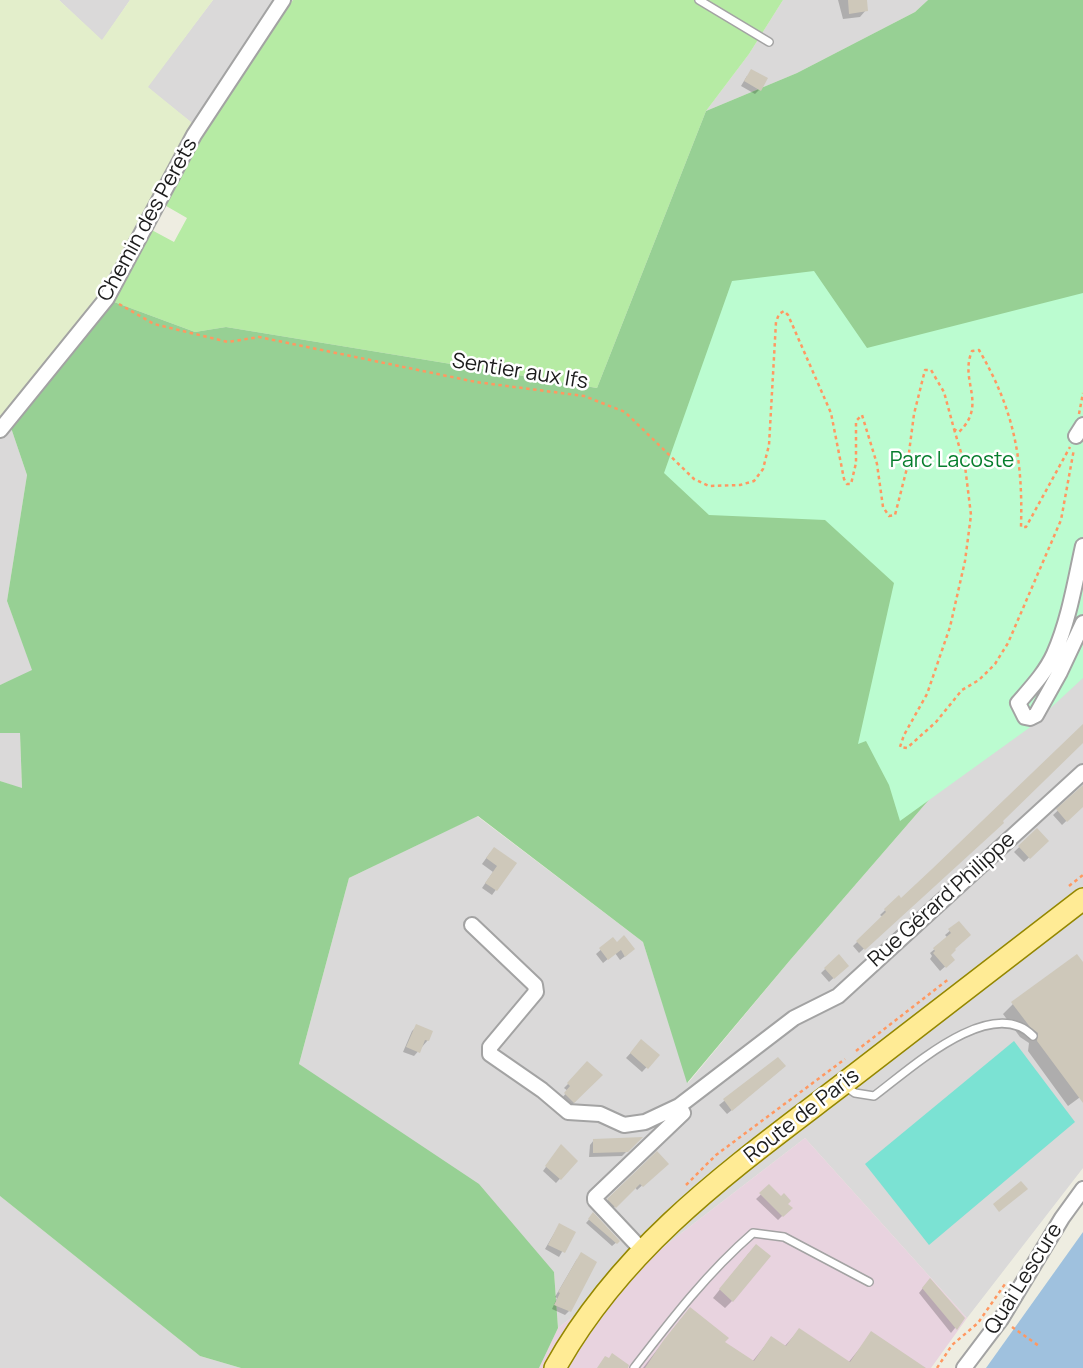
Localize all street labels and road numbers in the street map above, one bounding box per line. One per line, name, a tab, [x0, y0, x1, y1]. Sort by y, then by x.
street label: Chemin des Perets	[93, 134, 203, 306]
street label: Sentier aux Ifs	[450, 349, 590, 395]
street label: Rue Gérard Philippe	[863, 827, 1021, 973]
street label: Route de Paris	[740, 1063, 864, 1169]
street label: Quai Lescure	[980, 1219, 1068, 1339]

